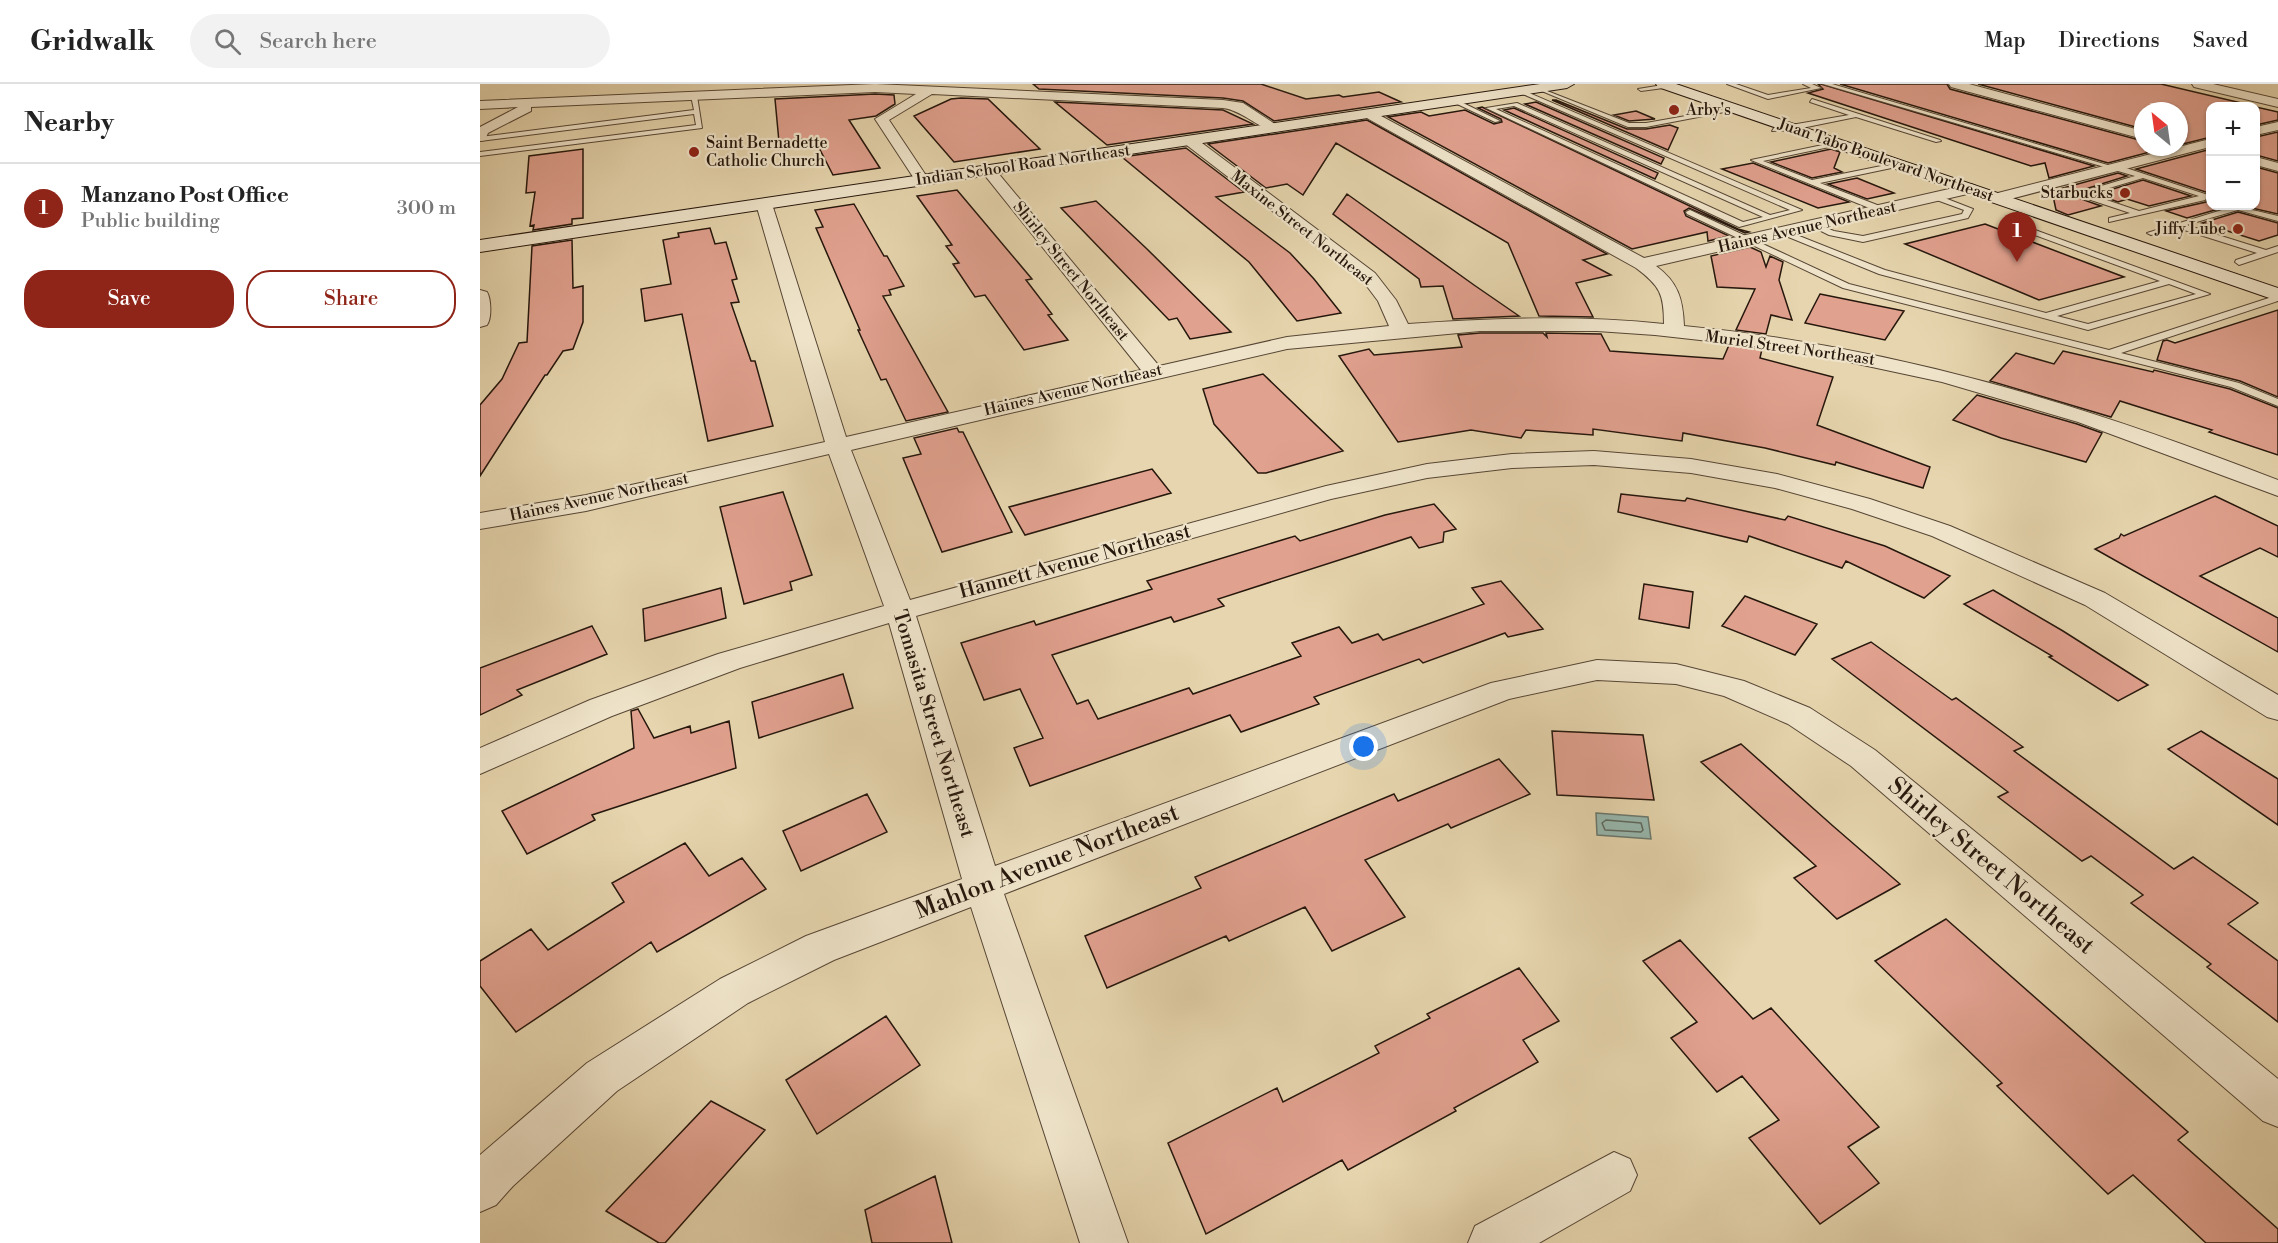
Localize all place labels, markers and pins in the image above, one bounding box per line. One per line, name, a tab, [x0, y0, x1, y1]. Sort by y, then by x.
place label: Arby's	[1685, 100, 1731, 120]
marker: Arby's	[1667, 103, 1681, 117]
place label: Saint Bernadette Catholic Church	[706, 133, 828, 171]
marker: Saint Bernadette Catholic Church	[687, 145, 701, 159]
place label: Starbucks	[2041, 183, 2113, 203]
marker: Starbucks	[2118, 186, 2132, 200]
pin: 1	[1998, 212, 2036, 262]
place label: Jiffy Lube	[2154, 219, 2226, 239]
marker: Jiffy Lube	[2231, 222, 2245, 236]

